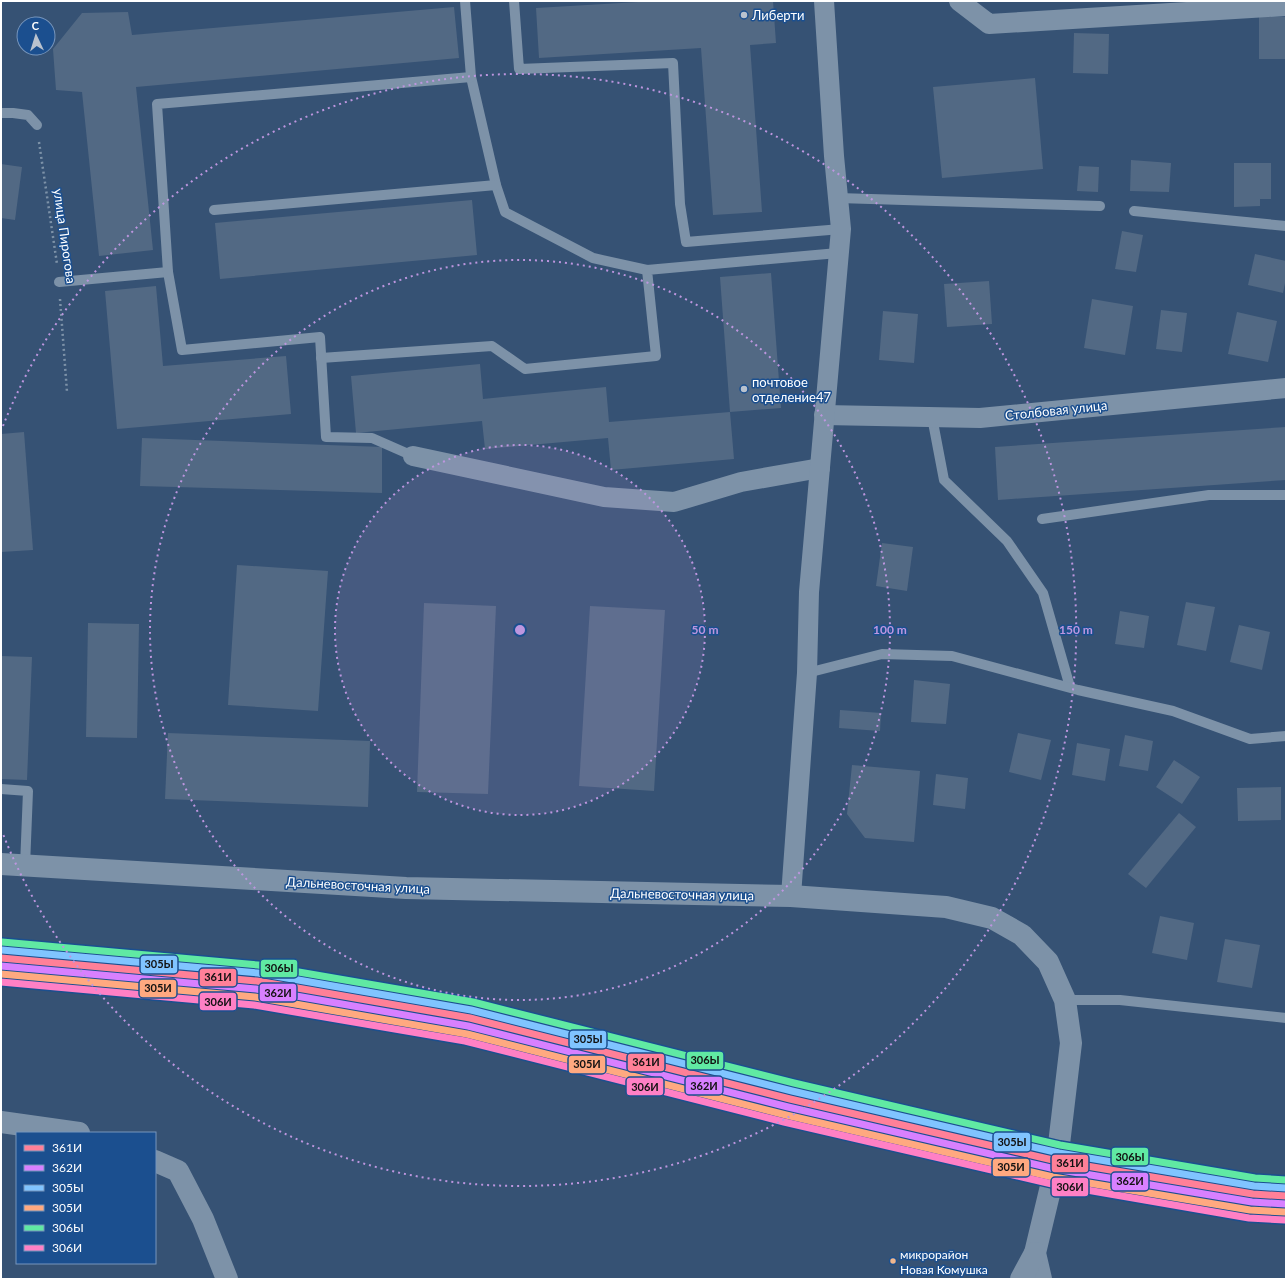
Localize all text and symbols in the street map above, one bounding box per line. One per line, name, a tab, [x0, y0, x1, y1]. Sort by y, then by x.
place label: Либерти	[751, 7, 804, 23]
marker: Либерти	[739, 10, 749, 20]
north arrow	[16, 16, 56, 56]
text: С	[31, 19, 40, 32]
street label: улица Пирогова	[50, 187, 80, 285]
place label: почтовое отделение47	[752, 374, 831, 405]
marker: почтовое отделение47	[739, 384, 749, 394]
street label: Столбовая улица	[1004, 397, 1108, 423]
text: 50 m	[692, 622, 718, 637]
text: 100 m	[873, 622, 907, 637]
text: 150 m	[1059, 622, 1093, 637]
centre of rings	[513, 623, 527, 637]
street label: Дальневосточная улица	[286, 873, 430, 897]
street label: Дальневосточная улица	[610, 885, 754, 903]
line badge: 305Ы	[140, 955, 178, 974]
text: 305Ы	[144, 957, 174, 970]
line badge: 306Ы	[260, 959, 298, 978]
text: 306Ы	[264, 961, 294, 974]
line badge: 361И	[199, 968, 237, 987]
text: 361И	[204, 970, 232, 983]
line badge: 305И	[139, 979, 177, 998]
text: 305И	[144, 981, 172, 994]
line badge: 362И	[259, 983, 297, 1002]
text: 362И	[264, 986, 292, 999]
line badge: 306И	[199, 992, 237, 1011]
text: 306И	[204, 995, 232, 1008]
line badge: 305Ы	[569, 1030, 607, 1049]
text: 305Ы	[573, 1032, 603, 1045]
line badge: 306Ы	[686, 1051, 724, 1070]
line badge: 361И	[627, 1053, 665, 1072]
text: 306Ы	[690, 1053, 720, 1066]
line badge: 305И	[568, 1055, 606, 1074]
text: 361И	[632, 1055, 660, 1068]
text: 305И	[573, 1057, 601, 1070]
line badge: 362И	[685, 1076, 723, 1095]
line badge: 306И	[626, 1077, 664, 1096]
text: 362И	[690, 1079, 718, 1092]
text: 306И	[631, 1080, 659, 1093]
legend	[16, 1132, 156, 1264]
line badge: 305Ы	[993, 1132, 1031, 1152]
text: 305Ы	[997, 1135, 1027, 1148]
text: 361И	[52, 1140, 82, 1155]
line badge: 306Ы	[1111, 1147, 1149, 1166]
text: 306Ы	[1115, 1150, 1145, 1163]
line badge: 361И	[1051, 1154, 1089, 1173]
text: 361И	[1056, 1156, 1084, 1169]
line badge: 305И	[992, 1158, 1030, 1177]
text: 362И	[52, 1160, 82, 1175]
text: 305И	[997, 1160, 1025, 1173]
line badge: 362И	[1111, 1172, 1149, 1191]
text: 362И	[1116, 1174, 1144, 1187]
line badge: 306И	[1051, 1177, 1089, 1197]
text: 305Ы	[52, 1180, 84, 1195]
text: 306И	[1056, 1180, 1084, 1193]
text: 305И	[52, 1200, 82, 1215]
text: 306Ы	[52, 1220, 84, 1235]
text: 306И	[52, 1240, 82, 1255]
place label: микрорайон Новая Комушка	[900, 1247, 988, 1277]
marker: микрорайон Новая Комушка	[888, 1256, 898, 1266]

